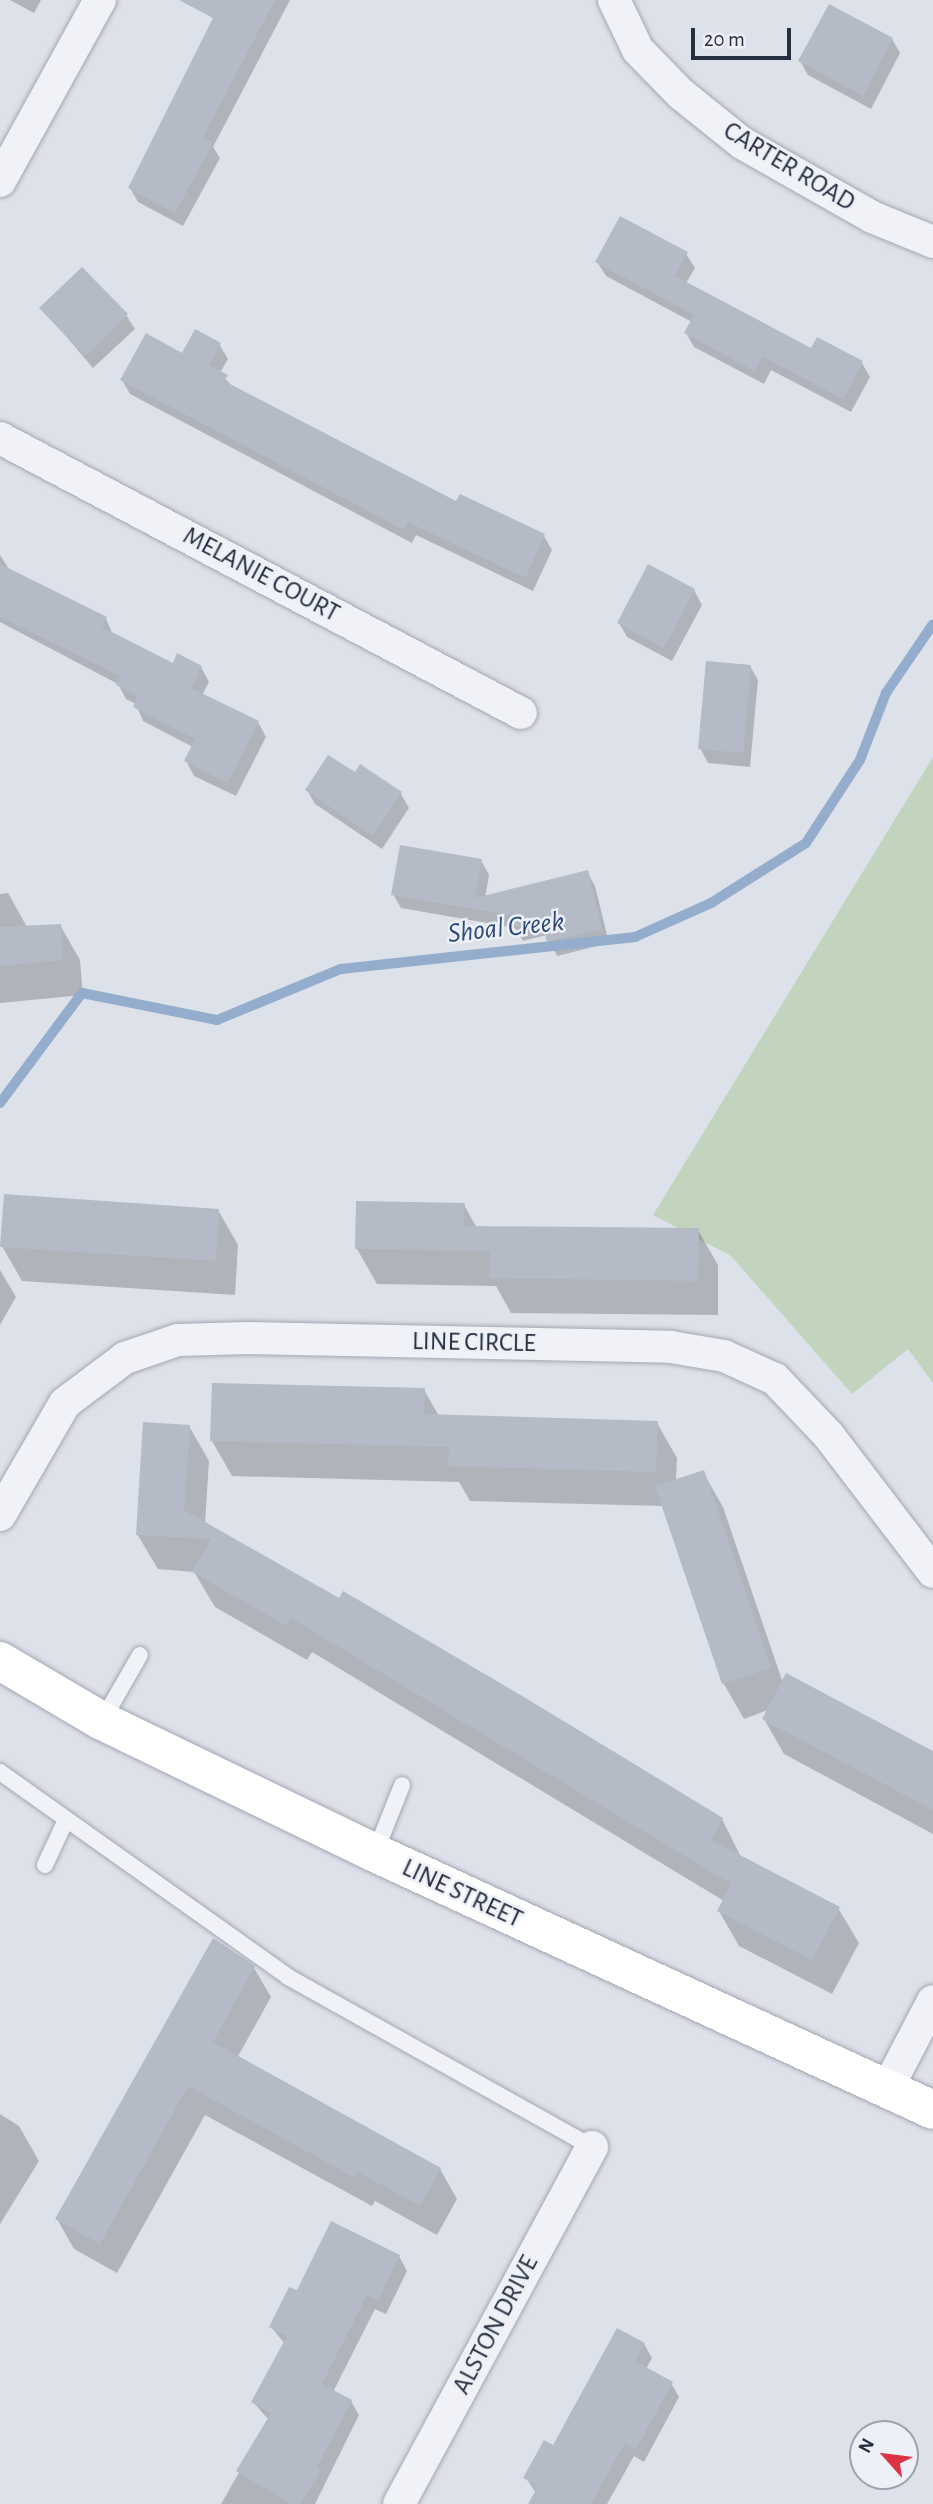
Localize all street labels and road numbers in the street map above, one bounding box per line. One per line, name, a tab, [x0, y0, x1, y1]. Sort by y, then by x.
street label: CARTER ROAD	[717, 115, 861, 219]
street label: MELANIE COURT	[177, 521, 345, 629]
street label: LINE CIRCLE	[412, 1326, 536, 1360]
street label: LINE STREET	[397, 1853, 527, 1935]
street label: ALSTON DRIVE	[446, 2250, 546, 2400]

